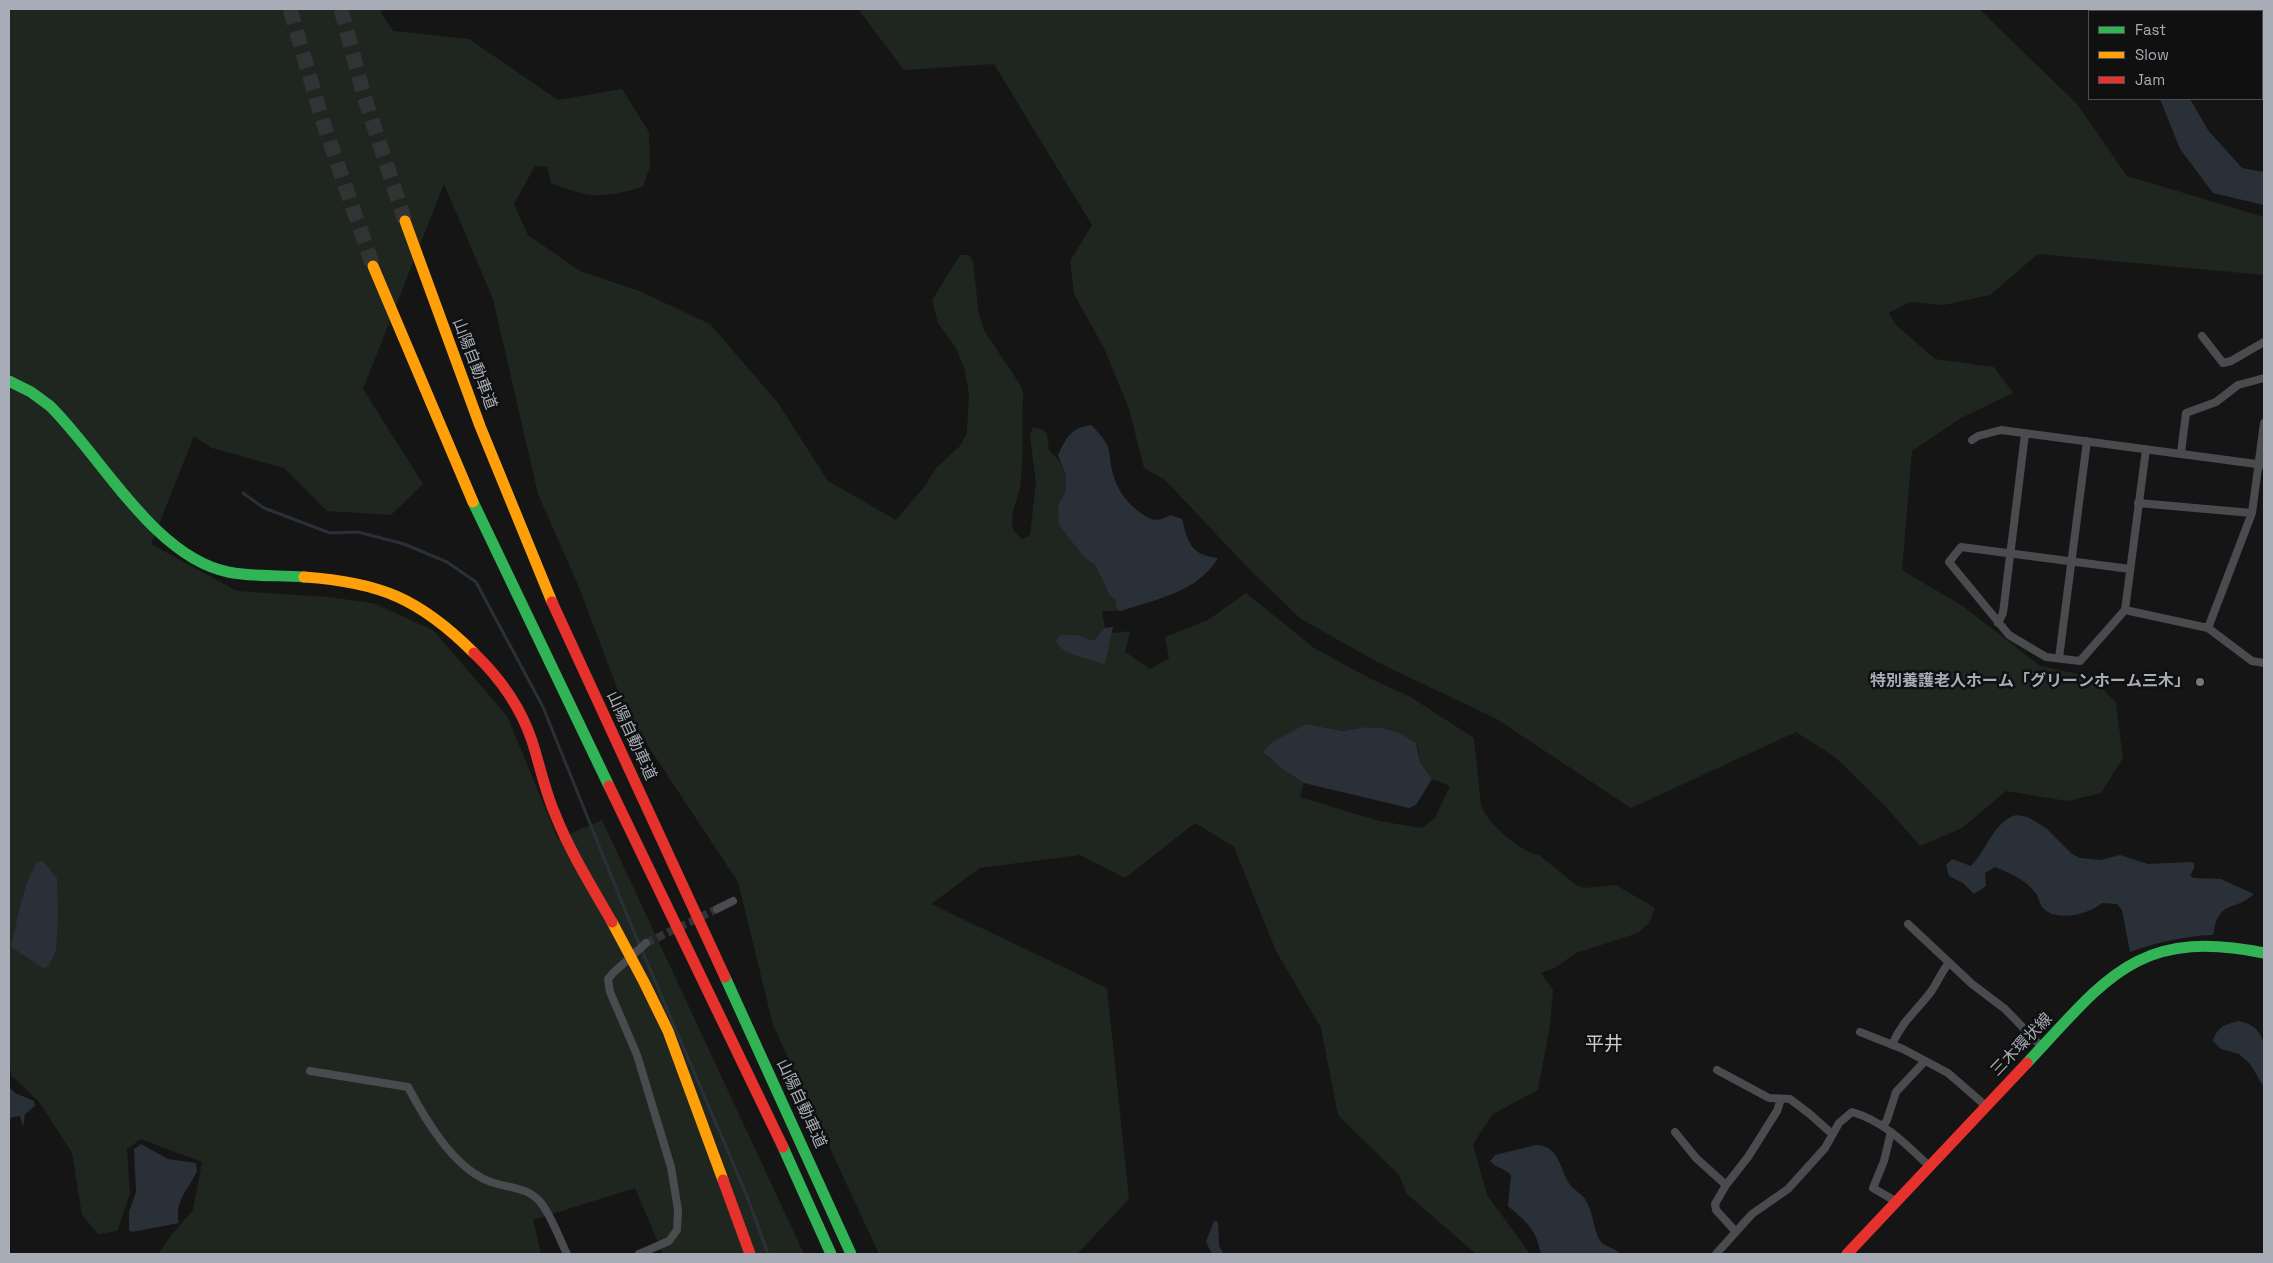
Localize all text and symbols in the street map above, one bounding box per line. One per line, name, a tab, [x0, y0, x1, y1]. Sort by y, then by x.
legend	[2088, 10, 2263, 100]
text: Fast	[2135, 20, 2166, 39]
text: Slow	[2135, 45, 2169, 64]
text: Jam	[2135, 70, 2165, 89]
street label: 山陽自動車道	[448, 316, 500, 412]
place label: 特別養護老人ホーム「グリーンホーム三木」	[1870, 672, 2190, 692]
marker: 特別養護老人ホーム「グリーンホーム三木」	[2194, 676, 2206, 688]
street label: 山陽自動車道	[602, 688, 660, 784]
street label: 三木環状線	[1987, 1010, 2057, 1080]
district label: 平井	[1585, 1034, 1623, 1056]
street label: 山陽自動車道	[772, 1056, 830, 1152]

